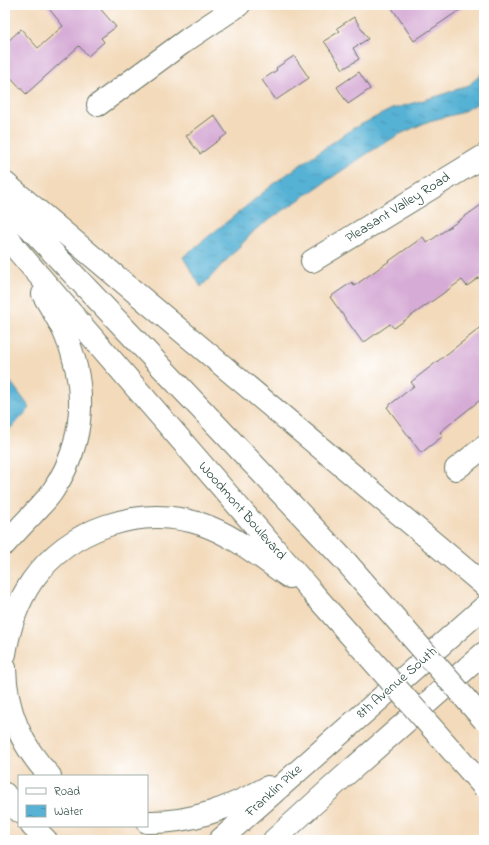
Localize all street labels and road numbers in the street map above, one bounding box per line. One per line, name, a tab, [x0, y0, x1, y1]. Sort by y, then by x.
street label: Pleasant Valley Road	[342, 167, 455, 250]
street label: Woodmont Boulevard	[193, 457, 291, 565]
street label: 8th Avenue South	[352, 642, 442, 724]
street label: Franklin Pike	[240, 759, 308, 823]

